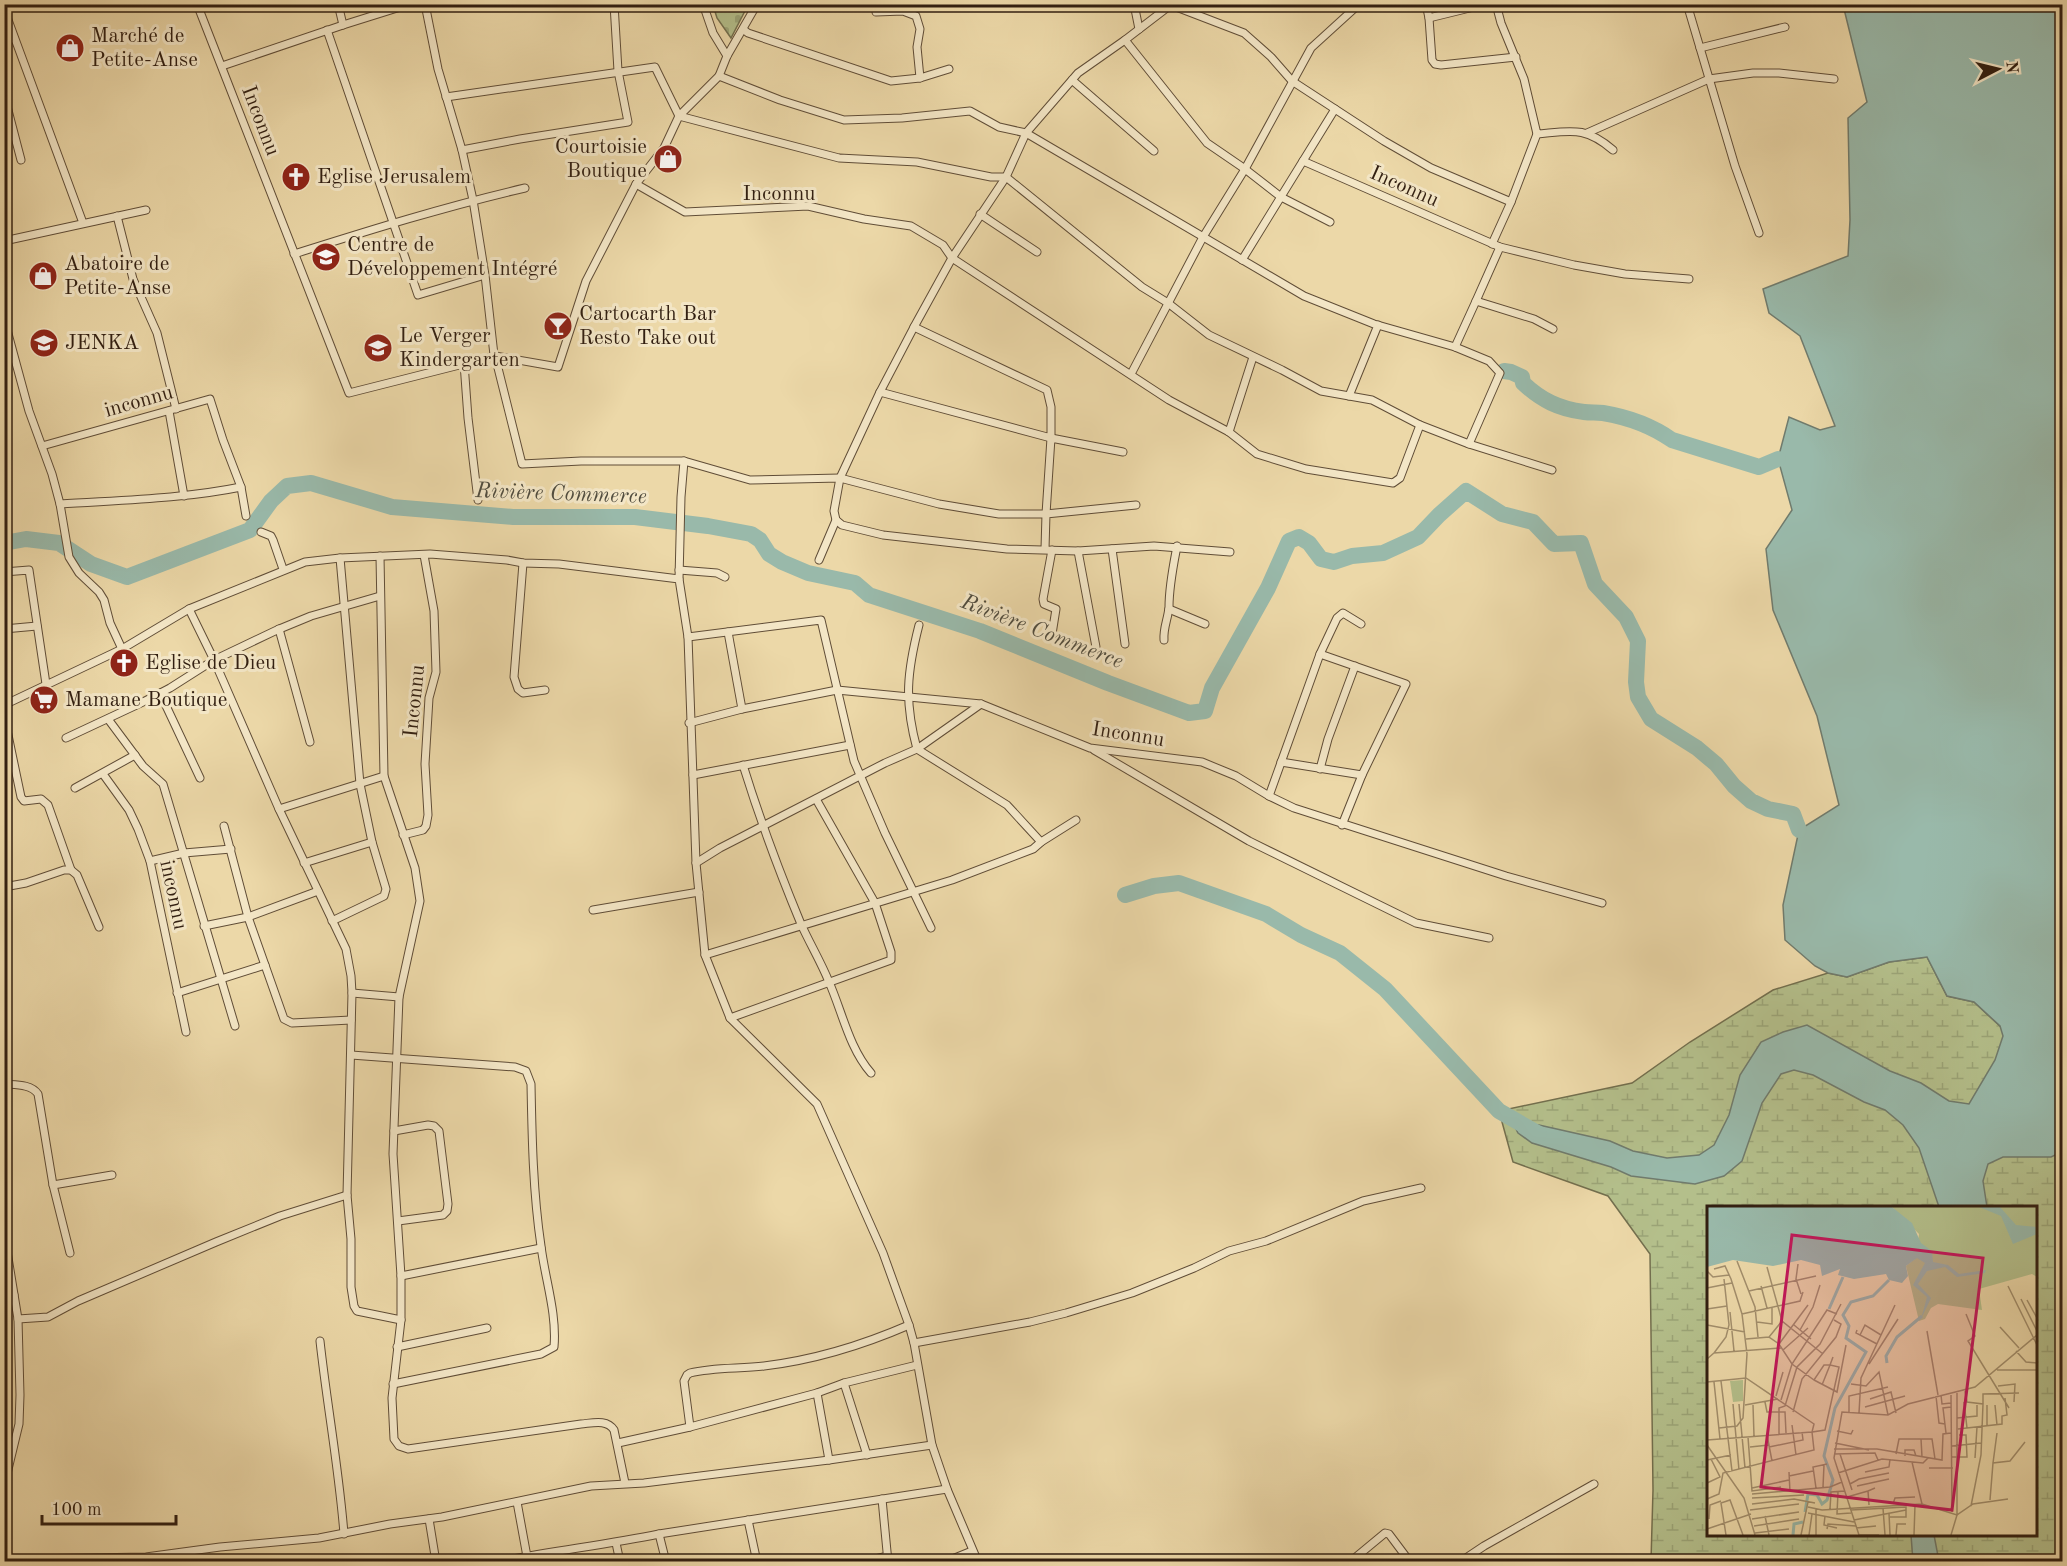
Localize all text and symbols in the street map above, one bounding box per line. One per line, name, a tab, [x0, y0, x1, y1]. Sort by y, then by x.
place label: Marché de Petite-Anse	[91, 26, 198, 71]
shop icon: Marché de Petite-Anse	[54, 32, 86, 64]
north arrow	[1968, 39, 2028, 99]
text: N	[2002, 60, 2020, 75]
street label: Inconnu	[237, 83, 283, 159]
place label: Courtoisie Boutique	[555, 137, 647, 182]
shop icon: Courtoisie Boutique	[652, 143, 684, 175]
church icon: Eglise Jerusalem	[280, 161, 312, 193]
street label: Inconnu	[1366, 163, 1442, 211]
place label: Eglise Jerusalem	[317, 167, 471, 188]
street label: Inconnu	[742, 184, 816, 205]
place label: Centre de Développement Intégré	[347, 235, 557, 280]
school or university icon: Centre de Développement Intégré	[310, 241, 342, 273]
place label: Abatoire de Petite-Anse	[64, 254, 171, 299]
shop icon: Abatoire de Petite-Anse	[27, 260, 59, 292]
place label: Cartocarth Bar Resto Take out	[579, 304, 716, 349]
bar icon: Cartocarth Bar Resto Take out	[542, 310, 574, 342]
place label: Le Verger Kindergarten	[399, 326, 520, 371]
school or university icon: JENKA	[28, 327, 60, 359]
school or university icon: Le Verger Kindergarten	[362, 332, 394, 364]
place label: JENKA	[65, 333, 139, 354]
street label: inconnu	[102, 382, 176, 422]
water label: Rivière Commerce	[474, 480, 647, 508]
water label: Rivière Commerce	[957, 591, 1126, 673]
church icon: Eglise de Dieu	[108, 647, 140, 679]
place label: Eglise de Dieu	[145, 653, 276, 674]
street label: Inconnu	[401, 664, 429, 738]
supermarket icon: Mamane Boutique	[28, 684, 60, 716]
place label: Mamane Boutique	[65, 690, 227, 711]
street label: Inconnu	[1090, 719, 1166, 751]
street label: inconnu	[155, 858, 191, 932]
inset map	[1707, 1206, 2037, 1536]
scale bar	[42, 1488, 176, 1526]
text: 100 m	[51, 1501, 102, 1519]

